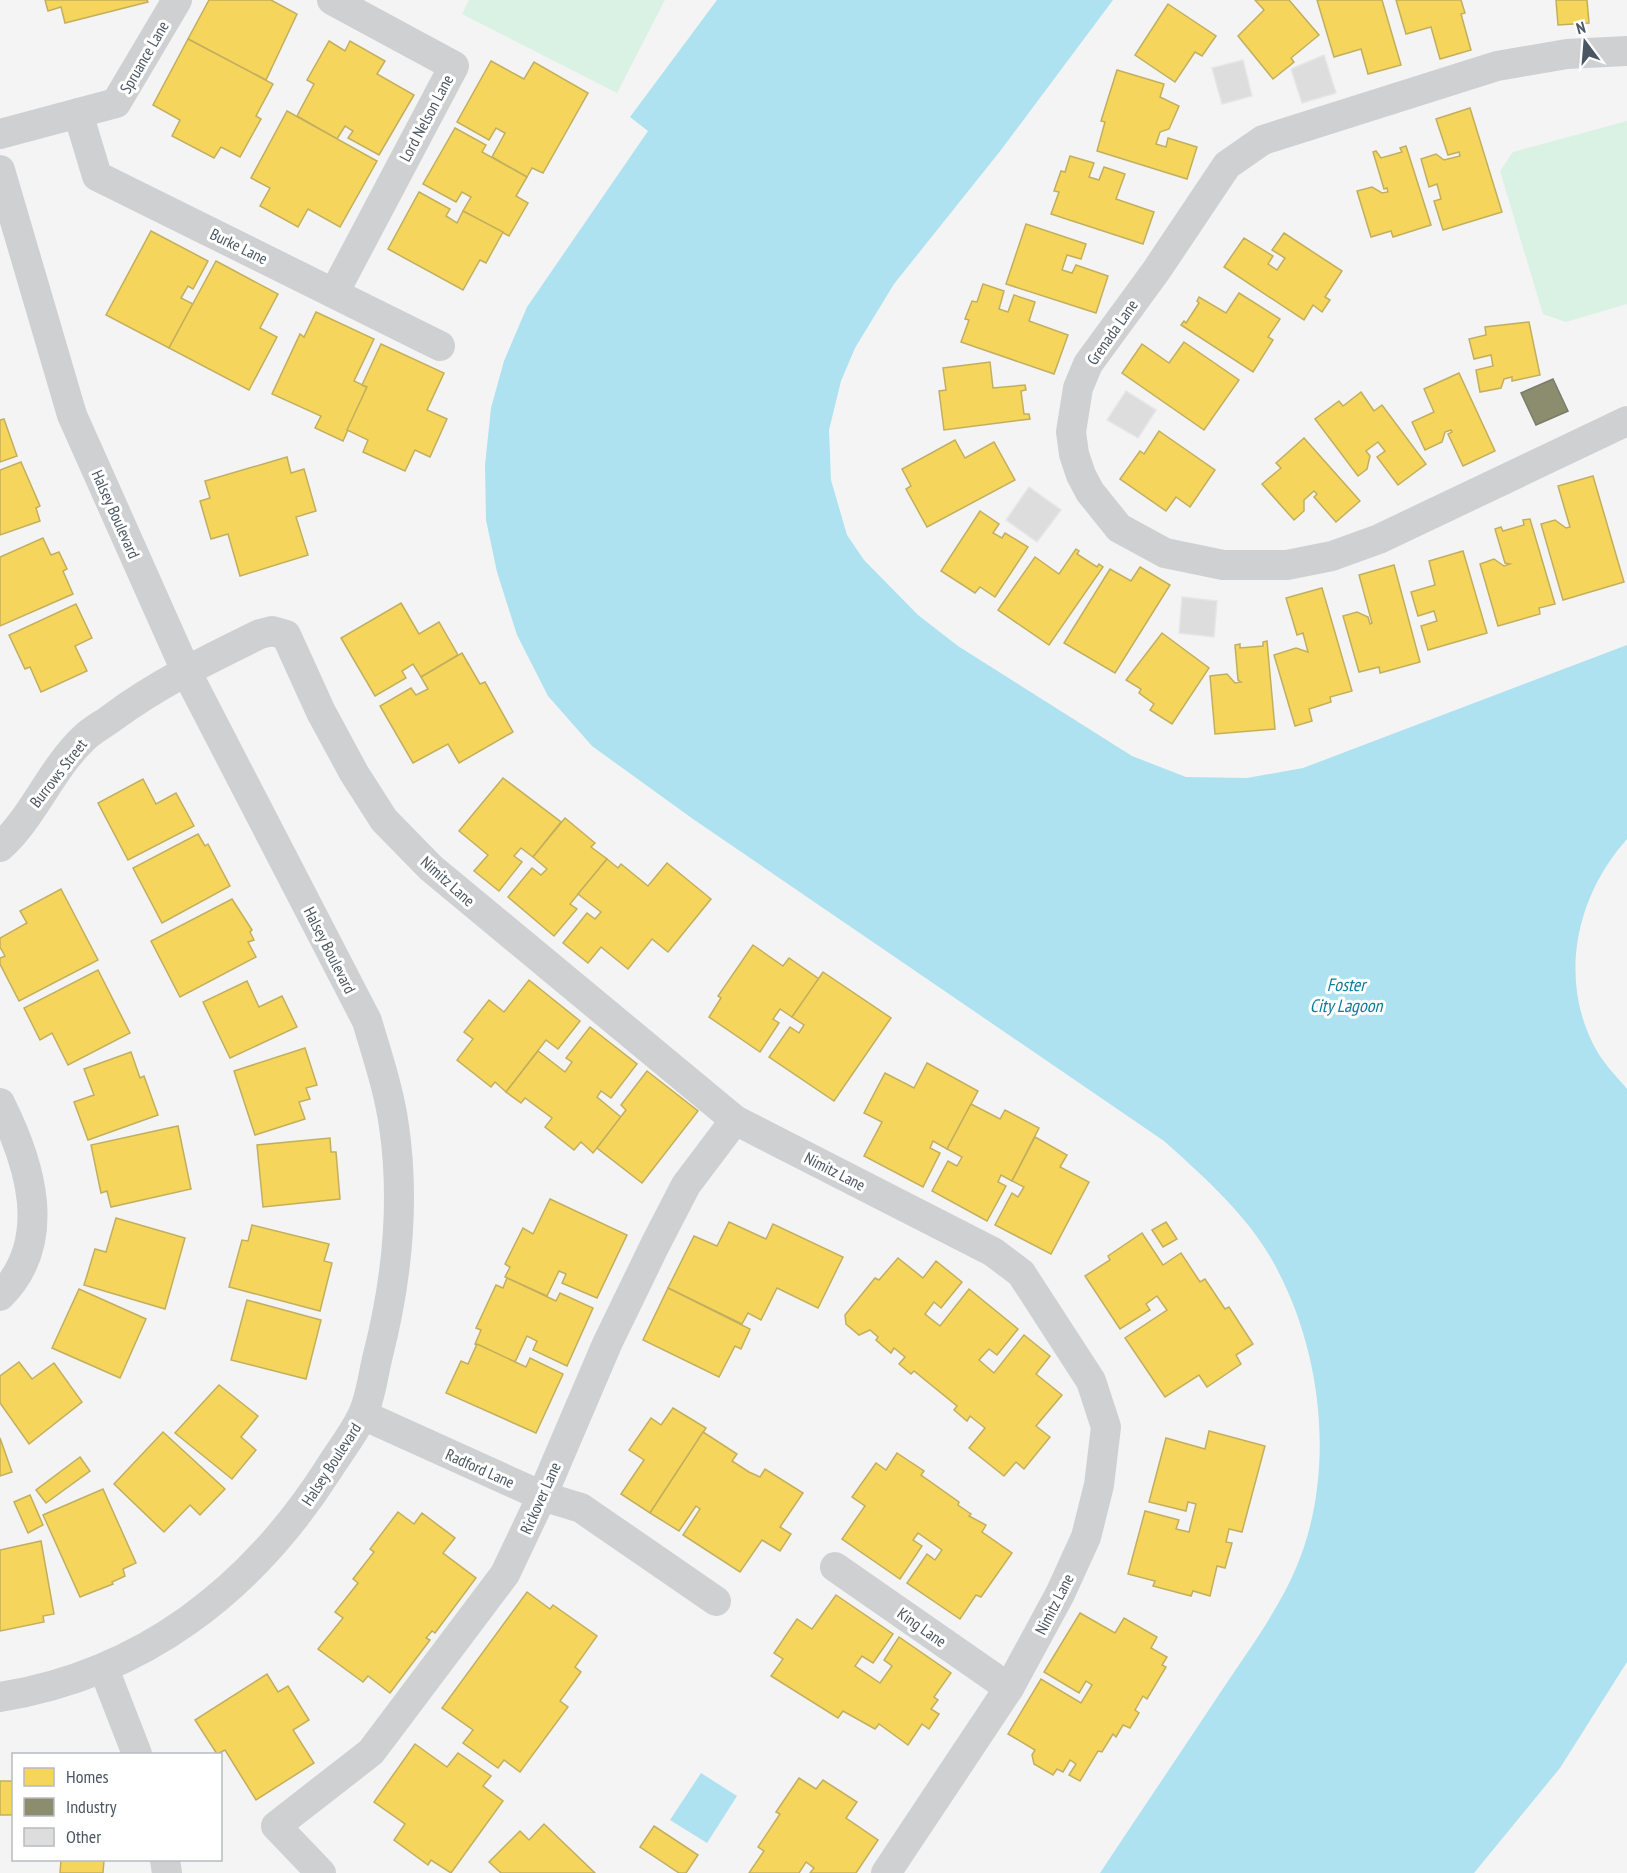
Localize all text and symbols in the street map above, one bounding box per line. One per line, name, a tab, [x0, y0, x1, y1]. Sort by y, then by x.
north arrow	[1555, 12, 1615, 72]
street label: Spruance Lane	[115, 17, 173, 97]
text: N	[1574, 17, 1588, 38]
street label: Lord Nelson Lane	[395, 71, 457, 165]
street label: Burke Lane	[207, 224, 271, 268]
street label: Grenada Lane	[1082, 295, 1142, 369]
street label: Halsey Boulevard	[88, 467, 144, 561]
street label: Burrows Street	[25, 734, 91, 811]
street label: Nimitz Lane	[417, 852, 479, 910]
street label: Halsey Boulevard	[300, 903, 360, 997]
water label: Foster City Lagoon	[1310, 973, 1383, 1017]
street label: Nimitz Lane	[801, 1147, 869, 1195]
street label: Halsey Boulevard	[297, 1419, 365, 1509]
street label: Radford Lane	[443, 1444, 517, 1492]
street label: Rickover Lane	[515, 1459, 565, 1537]
street label: Nimitz Lane	[1030, 1570, 1078, 1638]
street label: King Lane	[894, 1603, 950, 1651]
legend	[12, 1753, 222, 1861]
text: Homes	[66, 1765, 109, 1788]
text: Industry	[66, 1795, 117, 1818]
text: Other	[66, 1825, 101, 1848]

